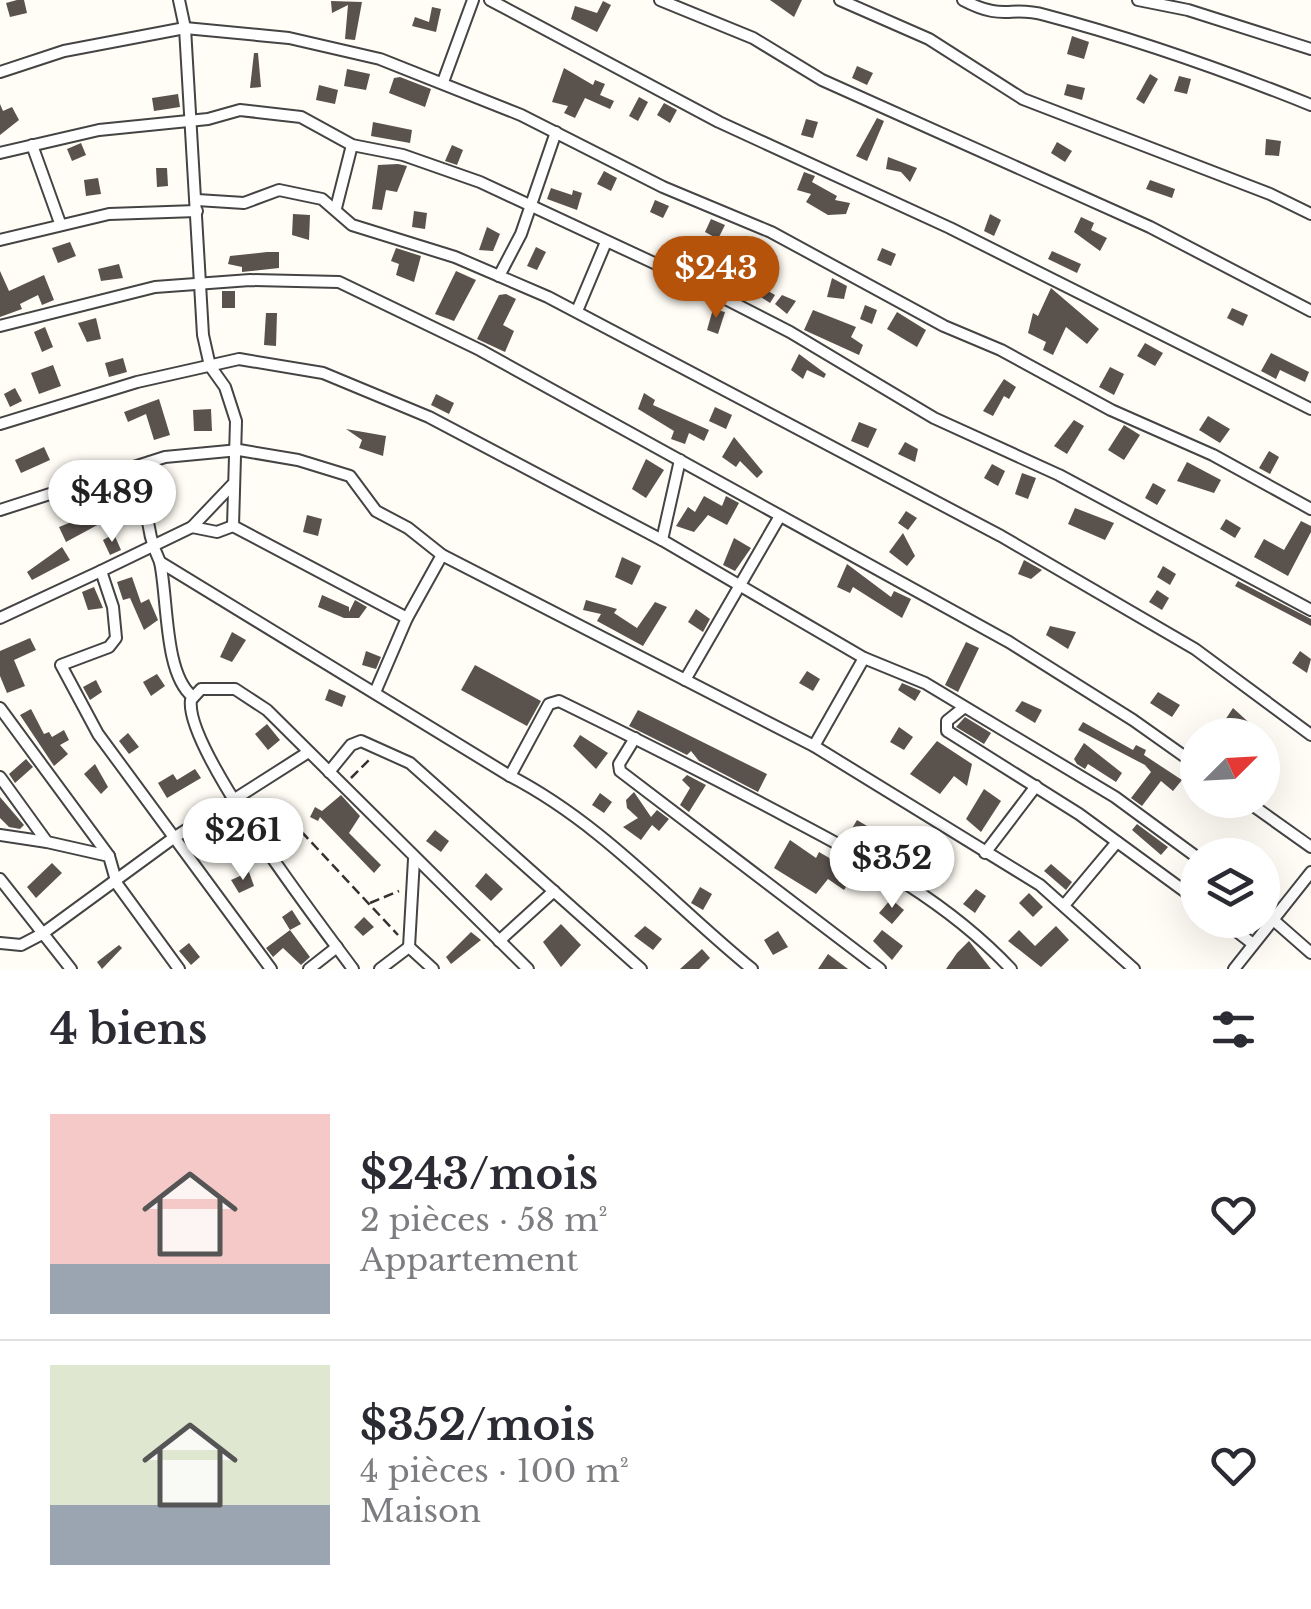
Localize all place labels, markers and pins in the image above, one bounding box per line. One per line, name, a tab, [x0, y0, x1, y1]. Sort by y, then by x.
pin: $243	[657, 236, 775, 321]
pin: $489	[53, 460, 171, 545]
pin: $261	[184, 798, 302, 883]
pin: $352	[833, 826, 951, 911]

